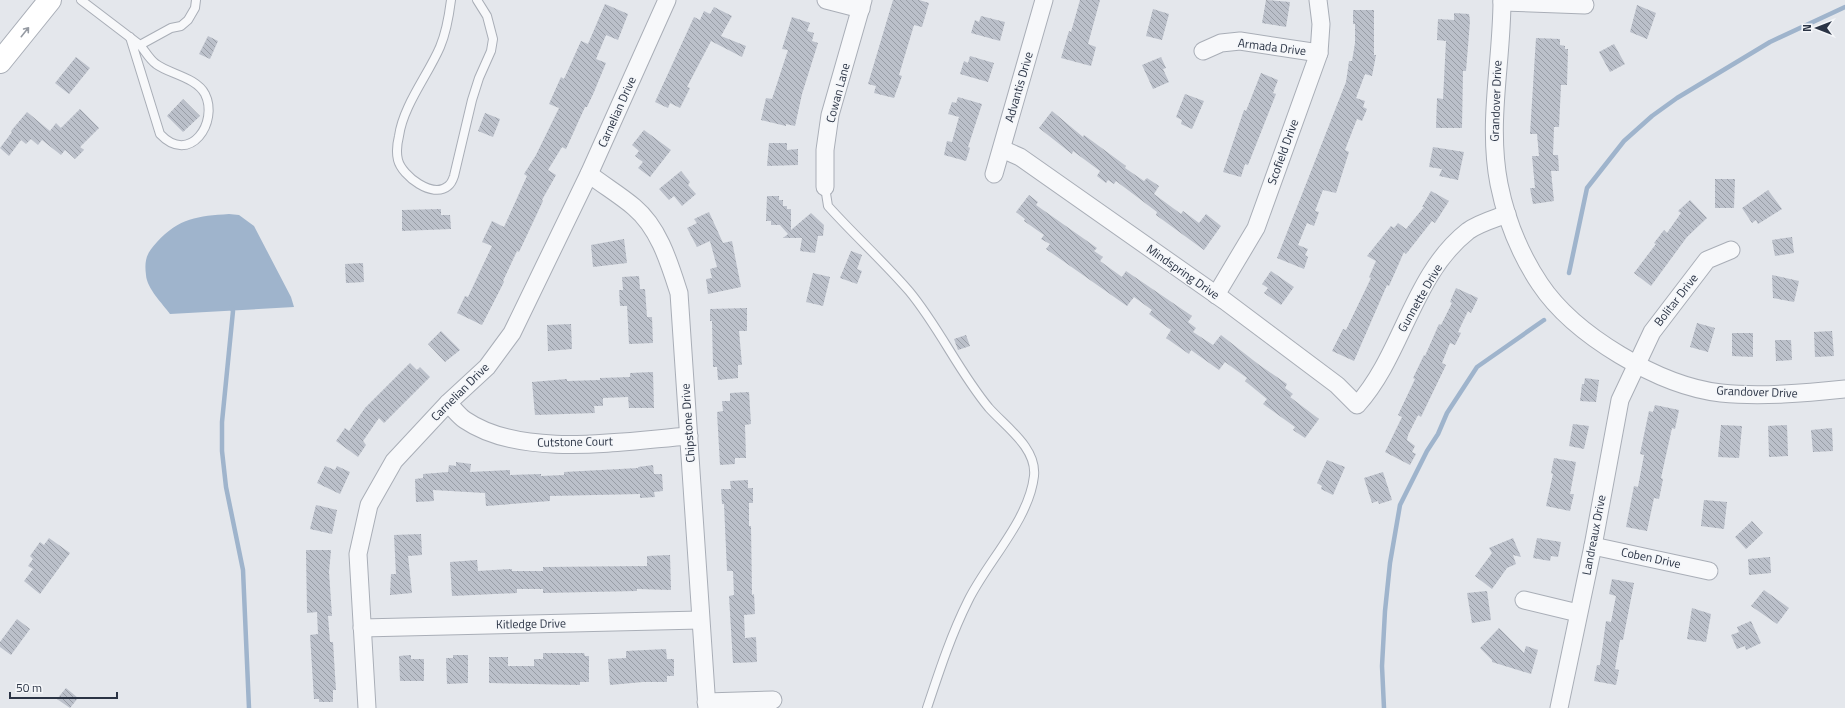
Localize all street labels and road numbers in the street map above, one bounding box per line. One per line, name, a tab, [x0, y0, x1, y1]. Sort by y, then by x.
street label: Armada Drive	[1237, 33, 1307, 60]
street label: Advantis Drive	[999, 49, 1038, 124]
street label: Grandover Drive	[1485, 60, 1506, 142]
street label: Cowan Lane	[820, 61, 855, 125]
street label: Carnelian Drive	[592, 73, 641, 150]
street label: Scofield Drive	[1262, 116, 1303, 187]
street label: Mindspring Drive	[1143, 239, 1224, 304]
street label: Gunnette Drive	[1392, 260, 1447, 335]
street label: Bolitar Drive	[1649, 269, 1702, 330]
street label: Carnelian Drive	[426, 358, 493, 425]
street label: Grandover Drive	[1716, 381, 1798, 402]
street label: Chipstone Drive	[675, 383, 700, 463]
street label: Cutstone Court	[537, 431, 614, 452]
street label: Landreaux Drive	[1576, 493, 1611, 577]
street label: Coben Drive	[1620, 542, 1683, 573]
street label: Kitledge Drive	[496, 613, 566, 634]

